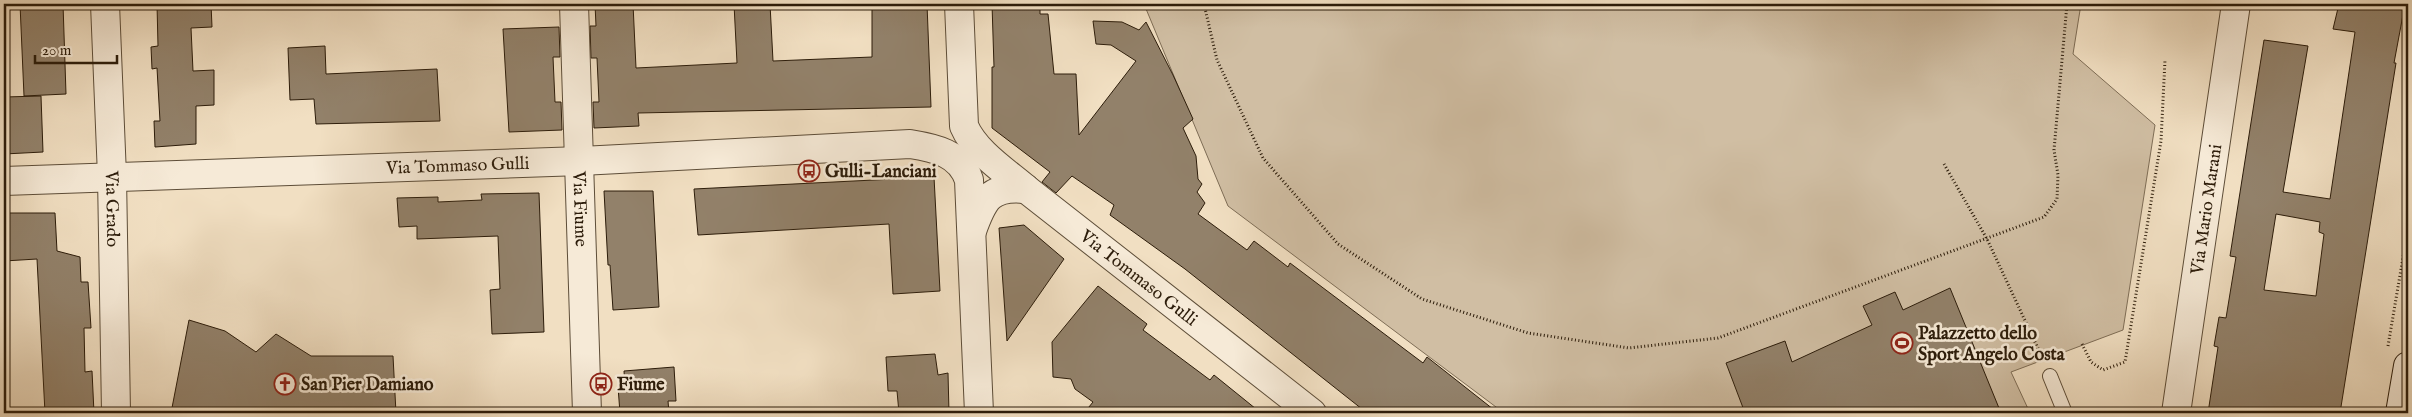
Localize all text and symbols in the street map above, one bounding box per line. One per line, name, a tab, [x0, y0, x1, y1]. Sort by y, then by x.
scale bar	[35, 32, 118, 64]
text: 20 m	[42, 41, 72, 60]
street label: Via Mario Marani	[2186, 142, 2228, 277]
street label: Via Tommaso Gulli	[385, 153, 530, 181]
bus stop icon: Gulli-Lanciani	[797, 159, 821, 183]
place label: Gulli-Lanciani	[825, 161, 937, 184]
street label: Via Grado	[99, 170, 123, 248]
street label: Via Fiume	[566, 170, 592, 247]
street label: Via Tommaso Gulli	[1074, 225, 1202, 332]
place label: Palazzetto dello Sport Angelo Costa	[1918, 323, 2066, 367]
sports icon: Palazzetto dello Sport Angelo Costa	[1890, 331, 1914, 355]
church icon: San Pier Damiano	[273, 372, 297, 396]
bus stop icon: Fiume	[589, 372, 613, 396]
place label: San Pier Damiano	[301, 374, 434, 397]
place label: Fiume	[617, 374, 665, 397]

